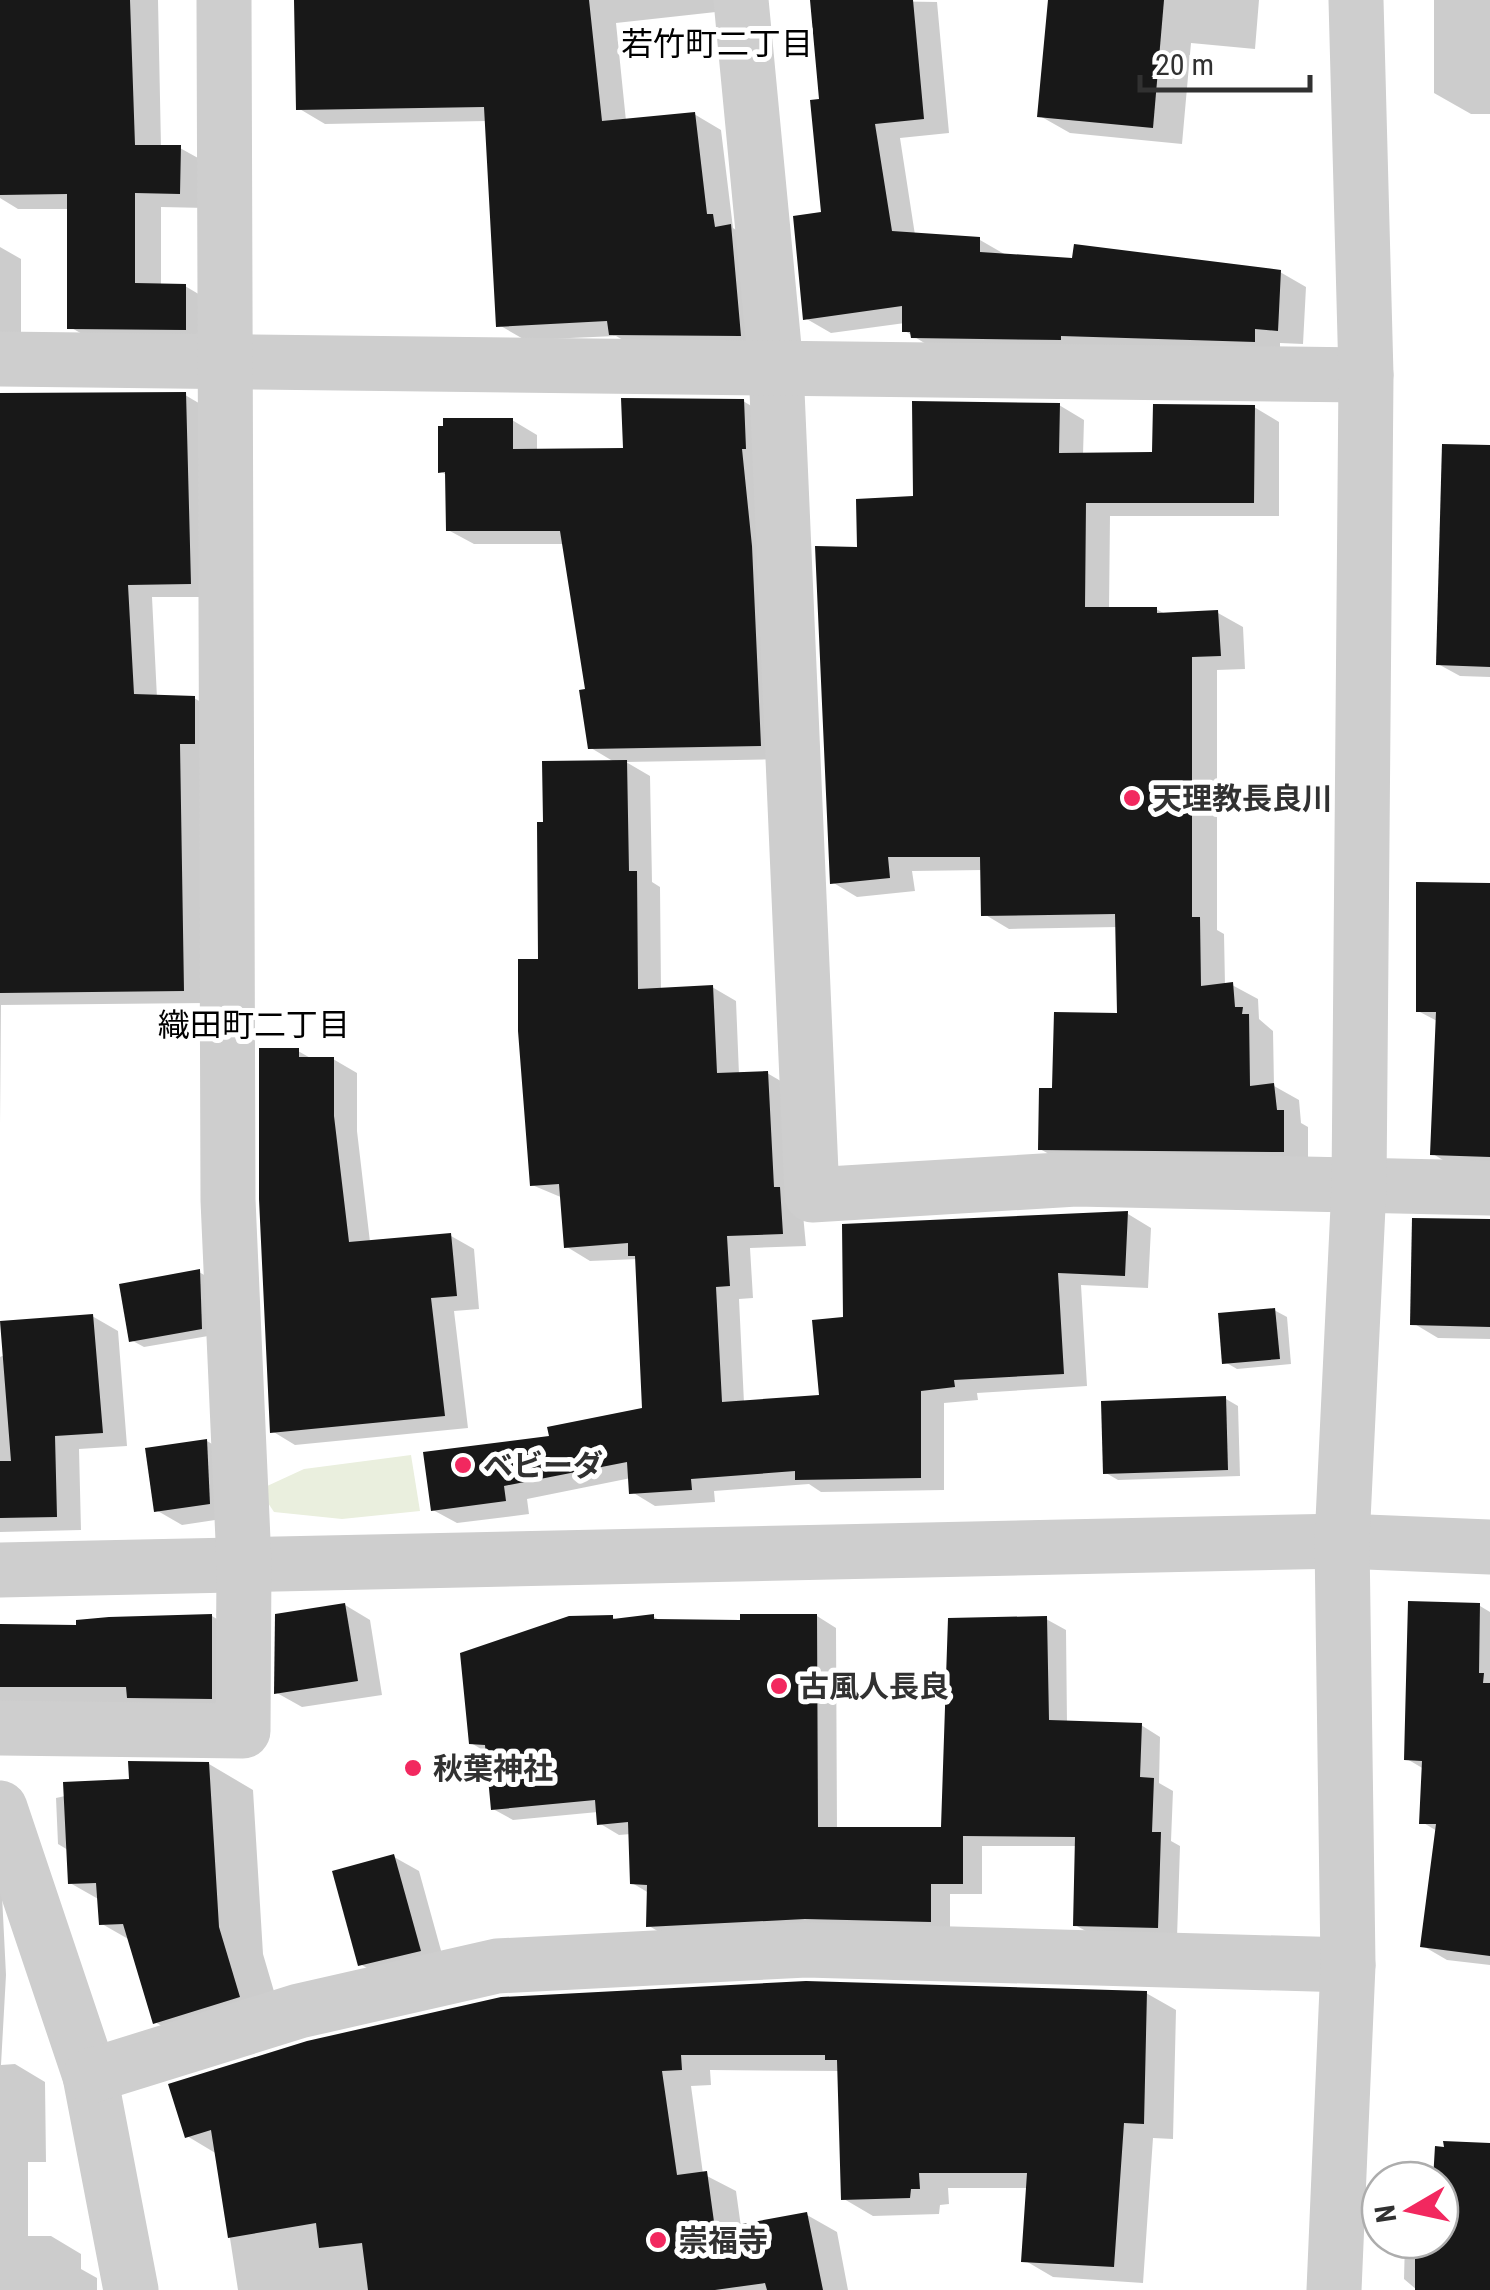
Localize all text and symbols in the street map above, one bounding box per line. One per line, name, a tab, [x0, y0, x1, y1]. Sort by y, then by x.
district label: 若竹町二丁目	[621, 25, 813, 63]
scale bar	[1140, 30, 1310, 92]
text: 20 m	[1155, 47, 1214, 82]
place label: 天理教長良川	[1152, 781, 1332, 816]
marker: 天理教長良川	[1121, 787, 1143, 809]
district label: 織田町二丁目	[158, 1006, 350, 1044]
place label: ベビーダ	[483, 1448, 603, 1483]
marker: ベビーダ	[452, 1454, 474, 1476]
place label: 古風人長良	[799, 1669, 949, 1704]
marker: 古風人長良	[768, 1675, 790, 1697]
place label: 秋葉神社	[433, 1751, 553, 1786]
marker: 秋葉神社	[402, 1757, 424, 1779]
north arrow	[1360, 2160, 1460, 2260]
text: N	[1368, 2203, 1403, 2225]
place label: 崇福寺	[678, 2223, 768, 2258]
marker: 崇福寺	[647, 2229, 669, 2251]

